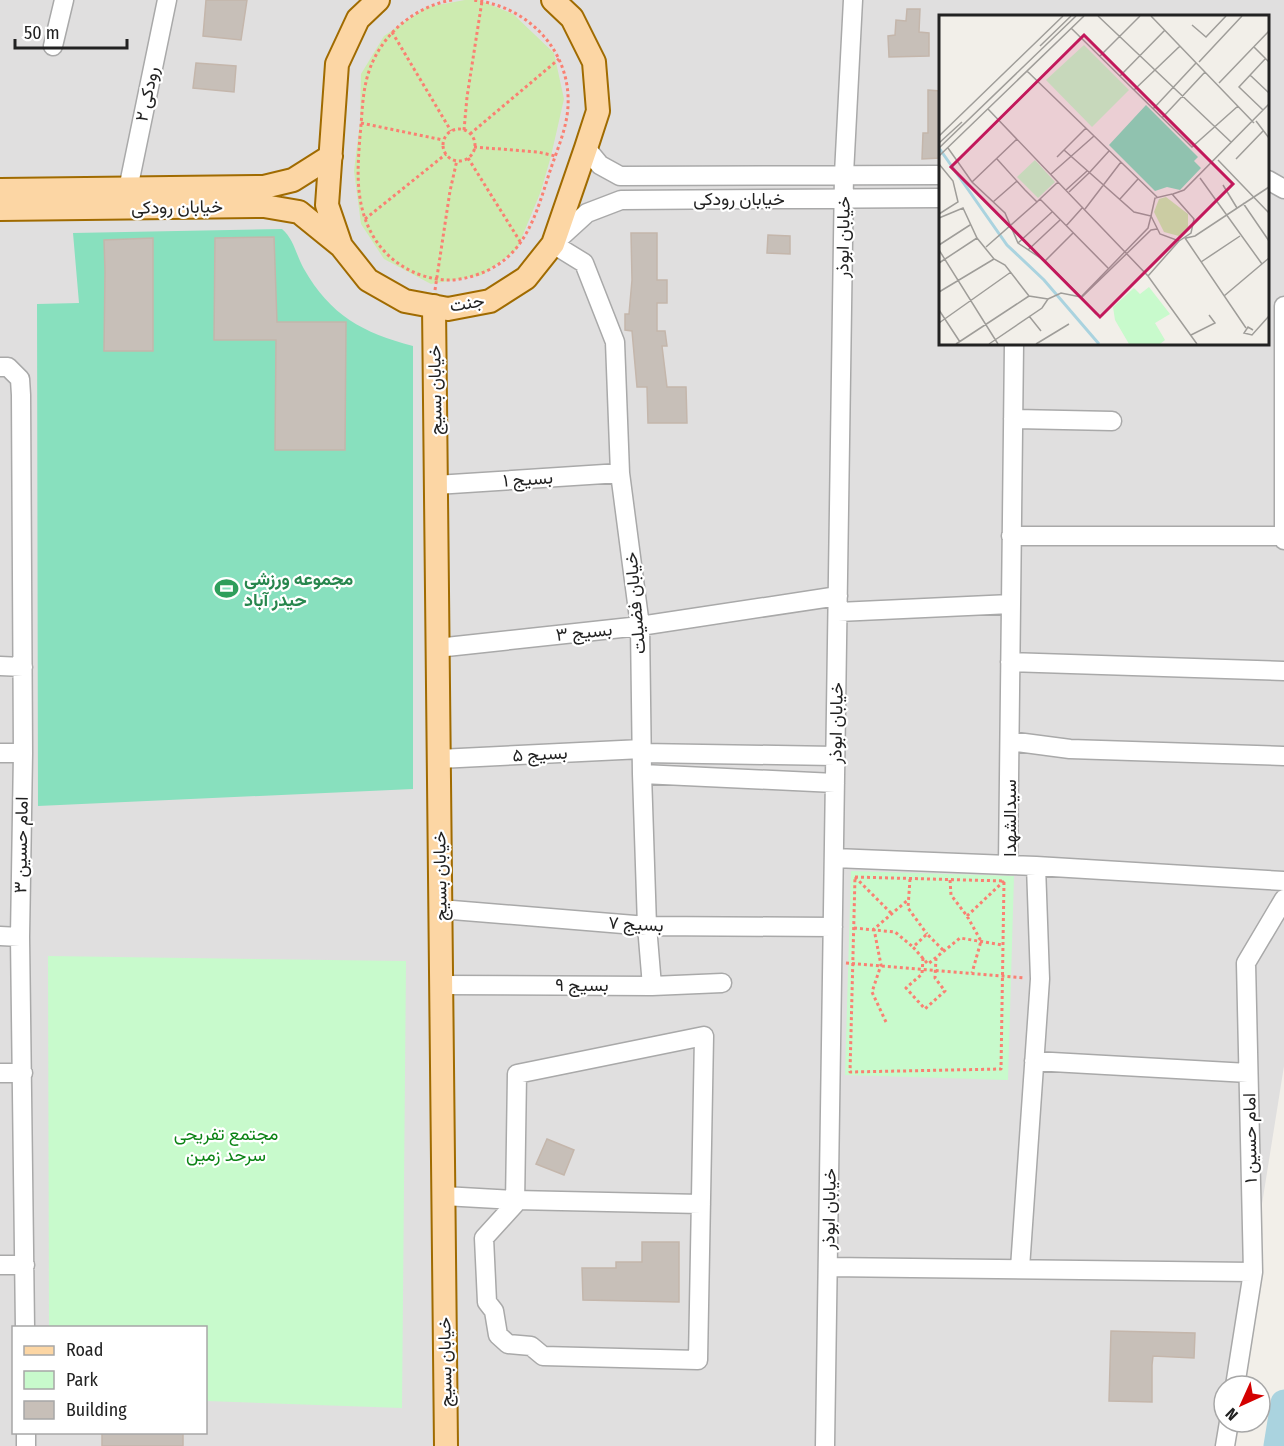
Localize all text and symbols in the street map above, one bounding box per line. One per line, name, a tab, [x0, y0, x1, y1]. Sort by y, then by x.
scale bar	[15, 12, 128, 50]
inset map	[939, 15, 1269, 345]
text: 50 m	[24, 22, 60, 44]
street label: رودکی ۲	[130, 65, 164, 123]
street label: خیابان رودکی	[693, 188, 785, 210]
street label: خیابان رودکی	[131, 195, 223, 219]
street label: خیابان ابوذر	[831, 196, 855, 279]
street label: جنت	[448, 289, 486, 317]
street label: خیابان بسیج	[423, 345, 448, 435]
street label: بسیج ۱	[502, 466, 554, 493]
street label: خیابان فضیلت	[620, 551, 650, 655]
place label: مجموعه ورزشی حیدر آباد	[244, 568, 354, 611]
sports icon: مجموعه ورزشی حیدر آباد	[213, 576, 239, 602]
street label: بسیج ۳	[555, 618, 613, 647]
street label: خیابان ابوذر	[824, 682, 848, 765]
street label: بسیج ۵	[512, 742, 568, 767]
street label: سیدالشهدا	[999, 779, 1021, 857]
street label: امام حسین ۳	[9, 796, 34, 894]
street label: خیابان بسیج	[428, 831, 453, 921]
street label: بسیج ۷	[608, 912, 664, 937]
street label: بسیج ۹	[555, 974, 609, 997]
street label: امام حسین ۱	[1238, 1093, 1263, 1183]
park label: مجتمع تفریحی سرحد زمین	[174, 1123, 278, 1166]
street label: خیابان ابوذر	[817, 1168, 841, 1251]
street label: خیابان بسیج	[433, 1317, 458, 1407]
legend	[12, 1326, 207, 1434]
text: Road	[66, 1339, 103, 1361]
text: Park	[66, 1369, 99, 1391]
north arrow	[1212, 1374, 1272, 1434]
text: Building	[66, 1399, 127, 1421]
text: N	[1222, 1404, 1242, 1424]

